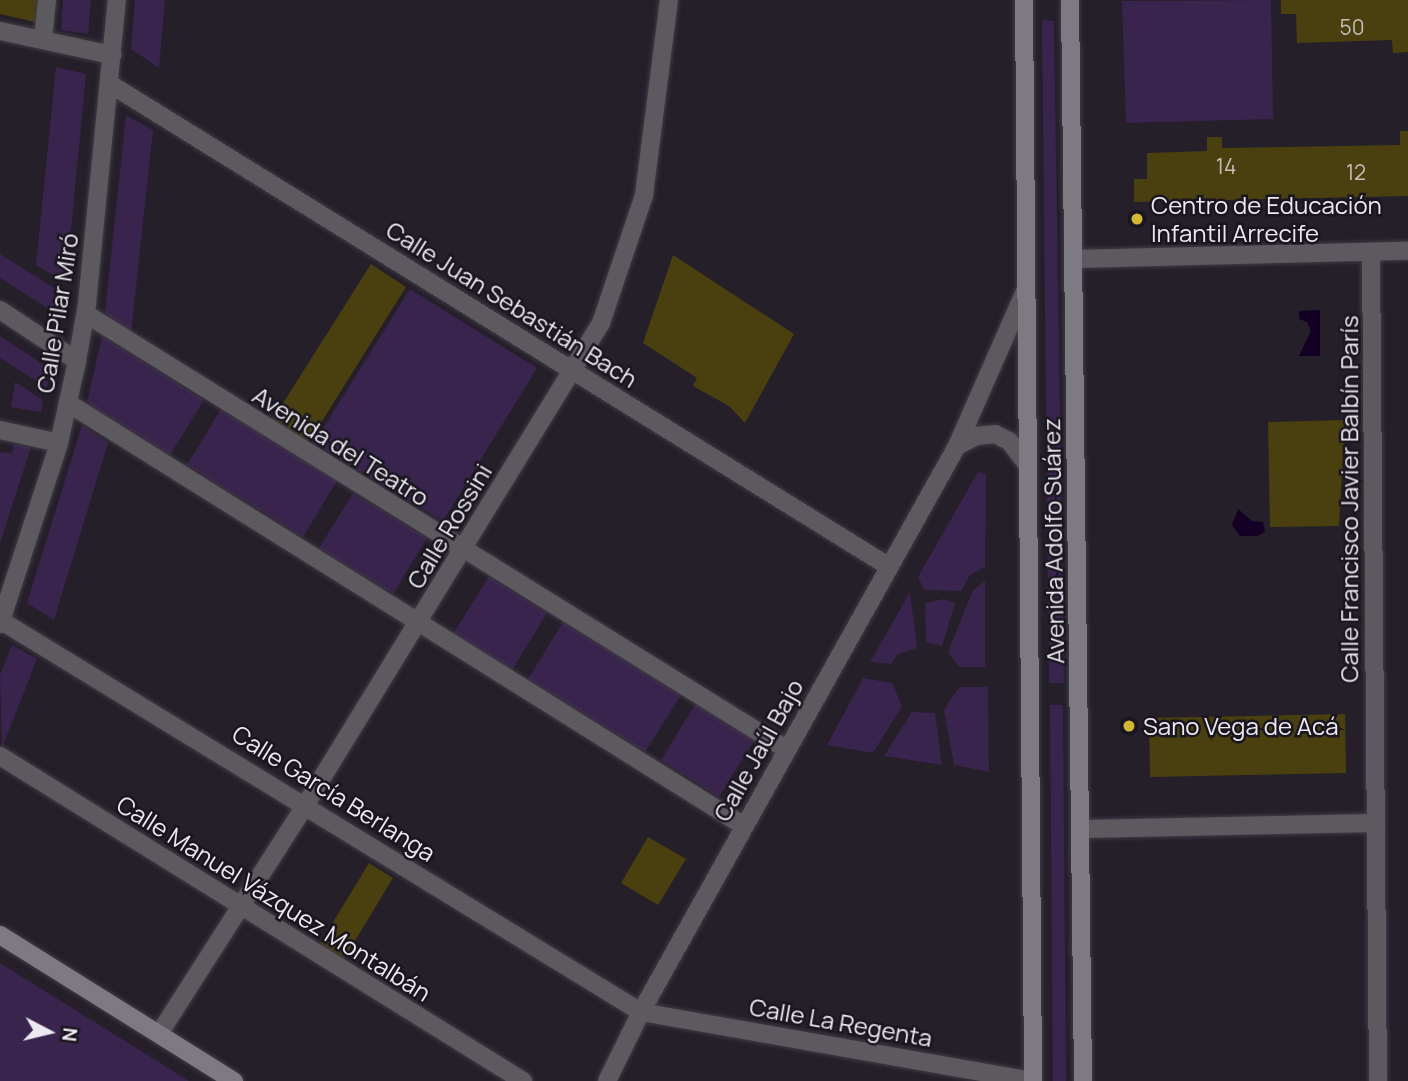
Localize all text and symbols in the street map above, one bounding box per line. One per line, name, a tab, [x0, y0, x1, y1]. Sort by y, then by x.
house number: 50	[1340, 14, 1364, 40]
house number: 14	[1216, 153, 1236, 179]
house number: 12	[1346, 159, 1366, 185]
place label: Centro de Educación Infantil Arrecife	[1151, 191, 1382, 247]
marker: Centro de Educación Infantil Arrecife	[1129, 211, 1145, 227]
street label: Calle Juan Sebastián Bach	[381, 215, 643, 393]
street label: Calle Pilar Miró	[30, 231, 84, 395]
street label: Calle Francisco Javier Balbín París	[1335, 315, 1363, 683]
street label: Avenida del Teatro	[248, 380, 434, 512]
street label: Avenida Adolfo Suárez	[1036, 418, 1070, 664]
street label: Calle Rossini	[400, 458, 498, 594]
street label: Calle Jaúl Bajo	[707, 674, 809, 826]
place label: Sano Vega de Acá	[1143, 712, 1338, 740]
marker: Sano Vega de Acá	[1121, 718, 1137, 734]
street label: Calle García Berlanga	[227, 719, 441, 867]
street label: Calle Manuel Vázquez Montalbán	[112, 789, 436, 1007]
street label: Calle La Regenta	[747, 992, 935, 1052]
north arrow	[14, 997, 84, 1067]
text: N	[56, 1026, 84, 1043]

